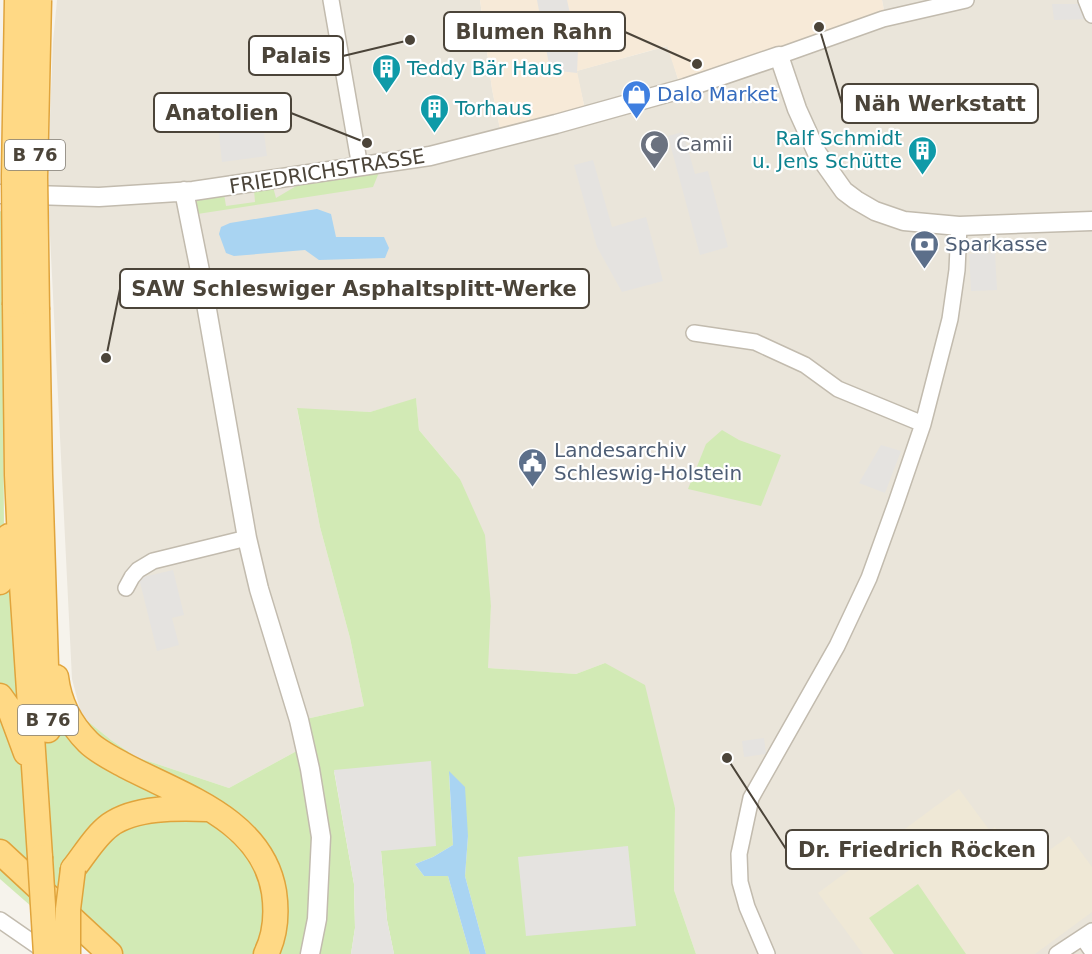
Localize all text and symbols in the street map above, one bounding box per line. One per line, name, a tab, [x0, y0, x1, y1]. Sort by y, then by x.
callout: Blumen Rahn	[444, 12, 625, 51]
text: Blumen Rahn	[456, 20, 612, 44]
callout: Palais	[249, 36, 343, 75]
text: Palais	[261, 44, 331, 68]
building icon: Teddy Bär Haus	[370, 52, 402, 94]
place label: Teddy Bär Haus	[406, 56, 563, 80]
shop icon: Dalo Market	[620, 78, 652, 120]
place label: Dalo Market	[657, 82, 778, 106]
callout: Näh Werkstatt	[842, 84, 1038, 123]
building icon: Torhaus	[418, 92, 450, 134]
text: Näh Werkstatt	[854, 92, 1026, 116]
callout: Anatolien	[154, 93, 291, 132]
place label: Torhaus	[454, 96, 532, 120]
text: Anatolien	[165, 101, 279, 125]
place label: Ralf Schmidt u. Jens Schütte	[752, 126, 902, 173]
mosque icon: Camii	[639, 128, 671, 170]
place label: Camii	[676, 132, 733, 156]
building icon: Ralf Schmidt u. Jens Schütte	[907, 134, 939, 176]
road number: B 76	[5, 140, 65, 170]
street label: FRIEDRICHSTRASSE	[227, 144, 427, 198]
bank icon: Sparkasse	[908, 228, 940, 270]
place label: Sparkasse	[945, 232, 1048, 256]
callout: SAW Schleswiger Asphaltsplitt-Werke	[120, 269, 589, 308]
text: SAW Schleswiger Asphaltsplitt-Werke	[131, 277, 577, 301]
place label: Landesarchiv Schleswig-Holstein	[554, 438, 742, 485]
public building icon: Landesarchiv Schleswig-Holstein	[517, 446, 549, 488]
road number: B 76	[18, 705, 78, 735]
callout: Dr. Friedrich Röcken	[786, 830, 1048, 869]
text: Dr. Friedrich Röcken	[798, 838, 1036, 862]

